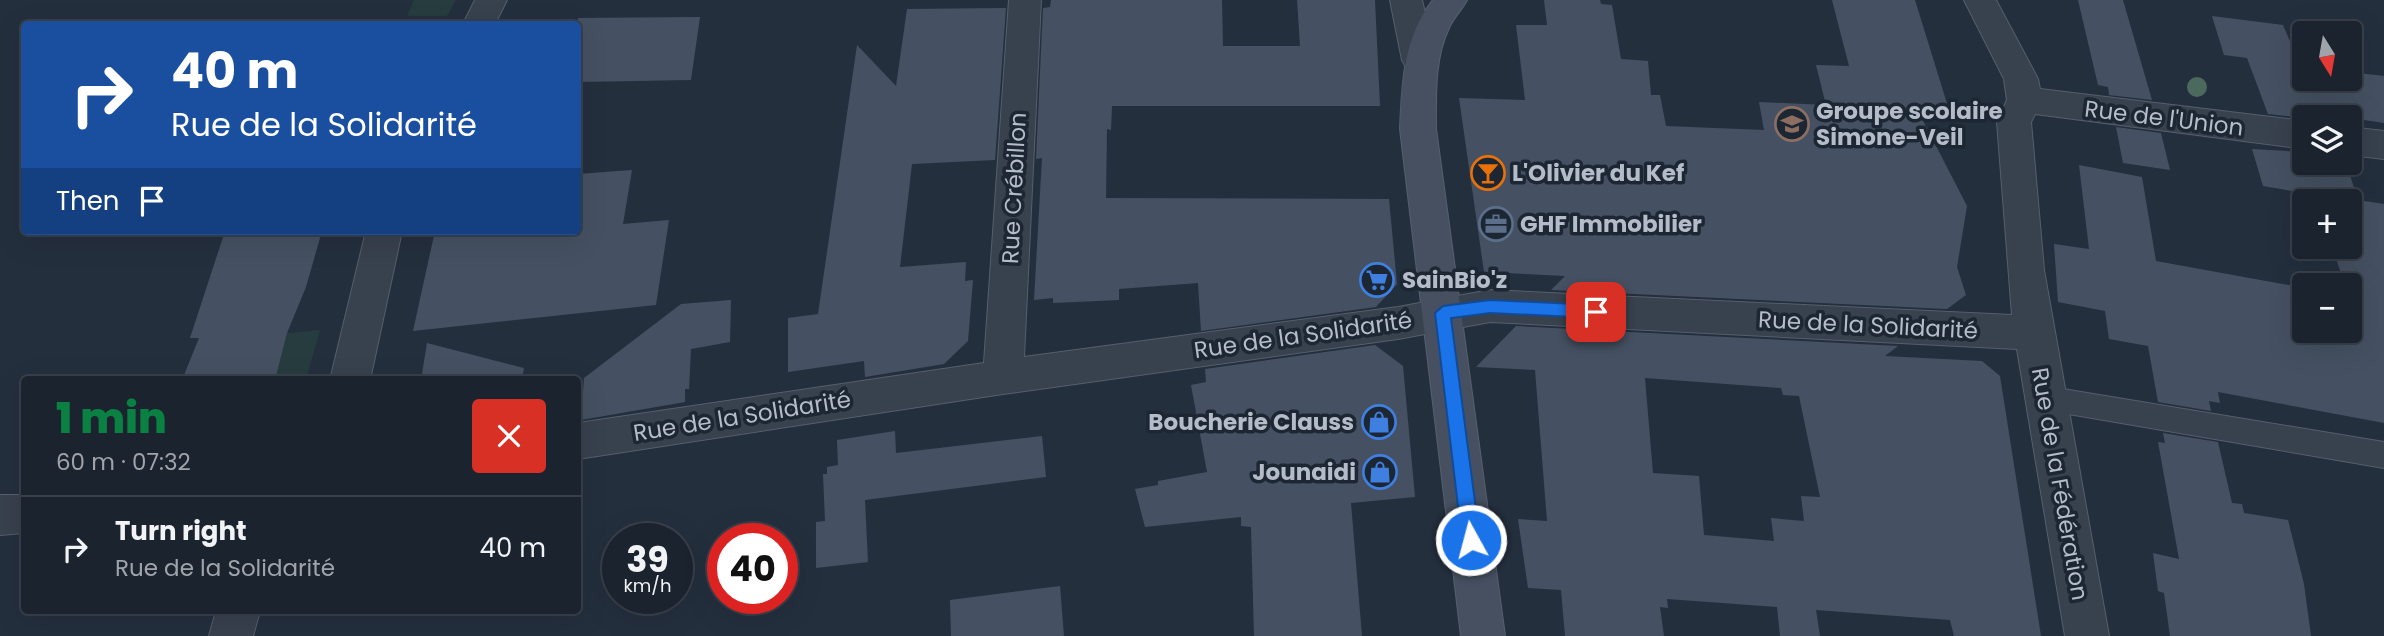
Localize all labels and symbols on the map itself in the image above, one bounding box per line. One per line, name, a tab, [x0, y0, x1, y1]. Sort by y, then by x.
north arrow	[2292, 21, 2362, 91]
street label: Rue de l'Union	[2083, 92, 2245, 144]
place label: Groupe scolaire Simone-Veil	[1816, 95, 2003, 153]
school or university icon: Groupe scolaire Simone-Veil	[1773, 105, 1811, 143]
street label: Rue Crébillon	[994, 111, 1034, 265]
bar icon: L'Olivier du Kef	[1469, 154, 1507, 192]
place label: L'Olivier du Kef	[1512, 157, 1684, 189]
office icon: GHF Immobilier	[1477, 205, 1515, 243]
place label: GHF Immobilier	[1520, 208, 1702, 240]
supermarket icon: SainBio'z	[1358, 261, 1396, 299]
place label: SainBio'z	[1402, 264, 1507, 296]
pin	[1566, 282, 1626, 342]
street label: Rue de la Solidarité	[1757, 303, 1979, 347]
street label: Rue de la Solidarité	[1192, 304, 1414, 366]
street label: Rue de la Fédération	[2024, 365, 2096, 603]
street label: Rue de la Solidarité	[631, 383, 853, 449]
shop icon: Boucherie Clauss	[1360, 403, 1398, 441]
place label: Boucherie Clauss	[1148, 406, 1354, 438]
shop icon: Jounaidi	[1361, 453, 1399, 491]
place label: Jounaidi	[1252, 456, 1356, 488]
position arrow	[1434, 503, 1508, 577]
speed limit sign: 40	[707, 523, 798, 614]

